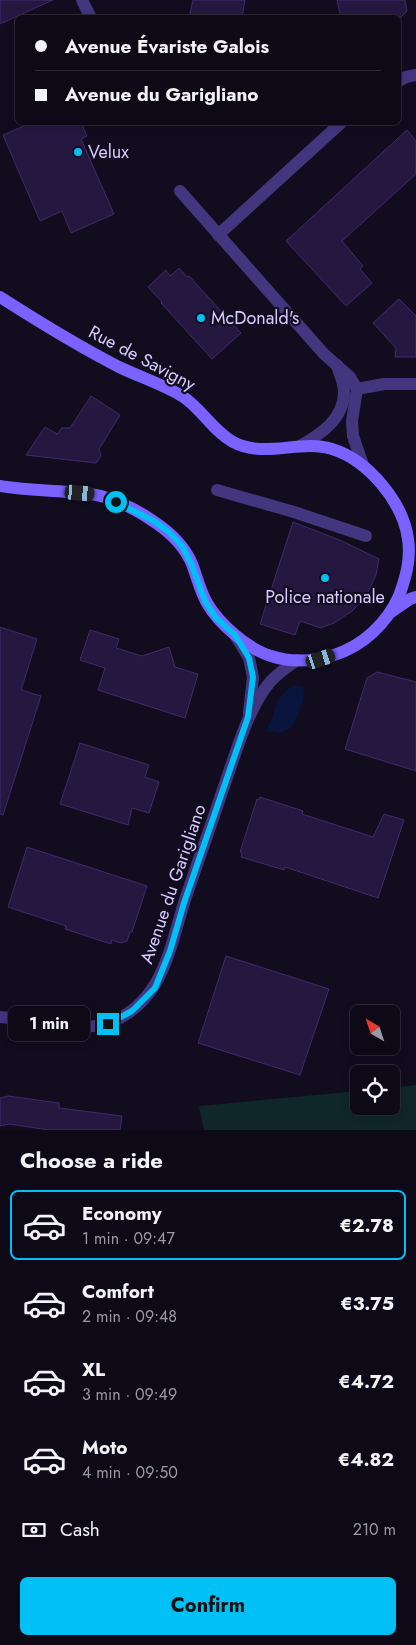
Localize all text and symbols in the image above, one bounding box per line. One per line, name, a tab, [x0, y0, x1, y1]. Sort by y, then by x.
text: Avenue Évariste Galois	[65, 33, 269, 60]
text: Avenue du Garigliano	[65, 81, 259, 108]
place label: Velux	[88, 139, 129, 165]
marker: Velux	[72, 146, 84, 158]
place label: McDonald's	[211, 305, 299, 331]
marker: McDonald's	[195, 312, 207, 324]
street label: Rue de Savigny	[84, 319, 200, 397]
car	[64, 484, 95, 502]
route start	[105, 491, 127, 513]
marker: Police nationale	[319, 572, 331, 584]
place label: Police nationale	[265, 584, 385, 610]
car	[304, 647, 337, 671]
street label: Avenue du Garigliano	[134, 801, 213, 967]
north arrow	[350, 1005, 400, 1055]
map controls	[350, 1005, 400, 1115]
callout: 1 min	[8, 1006, 90, 1042]
text: 1 min	[29, 1012, 69, 1035]
route end	[97, 1013, 119, 1035]
button: locate	[350, 1065, 400, 1115]
text: Choose a ride	[20, 1144, 163, 1176]
text: Economy	[82, 1200, 162, 1227]
icon: car	[22, 1203, 67, 1248]
text: €2.78	[340, 1212, 394, 1239]
text: 1 min · 09:47	[82, 1227, 175, 1250]
text: Comfort	[82, 1278, 154, 1305]
icon: car	[22, 1281, 67, 1326]
text: €3.75	[340, 1290, 394, 1317]
text: 2 min · 09:48	[82, 1305, 177, 1328]
text: XL	[82, 1356, 105, 1383]
icon: car	[22, 1359, 67, 1404]
text: €4.72	[338, 1368, 394, 1395]
text: 3 min · 09:49	[82, 1383, 177, 1406]
text: Moto	[82, 1434, 127, 1461]
icon: car	[22, 1437, 67, 1482]
text: €4.82	[338, 1446, 394, 1473]
text: 4 min · 09:50	[82, 1461, 178, 1484]
icon: cash	[20, 1516, 48, 1544]
text: Cash	[60, 1516, 100, 1543]
text: 210 m	[353, 1518, 396, 1541]
button: Confirm	[20, 1577, 396, 1635]

